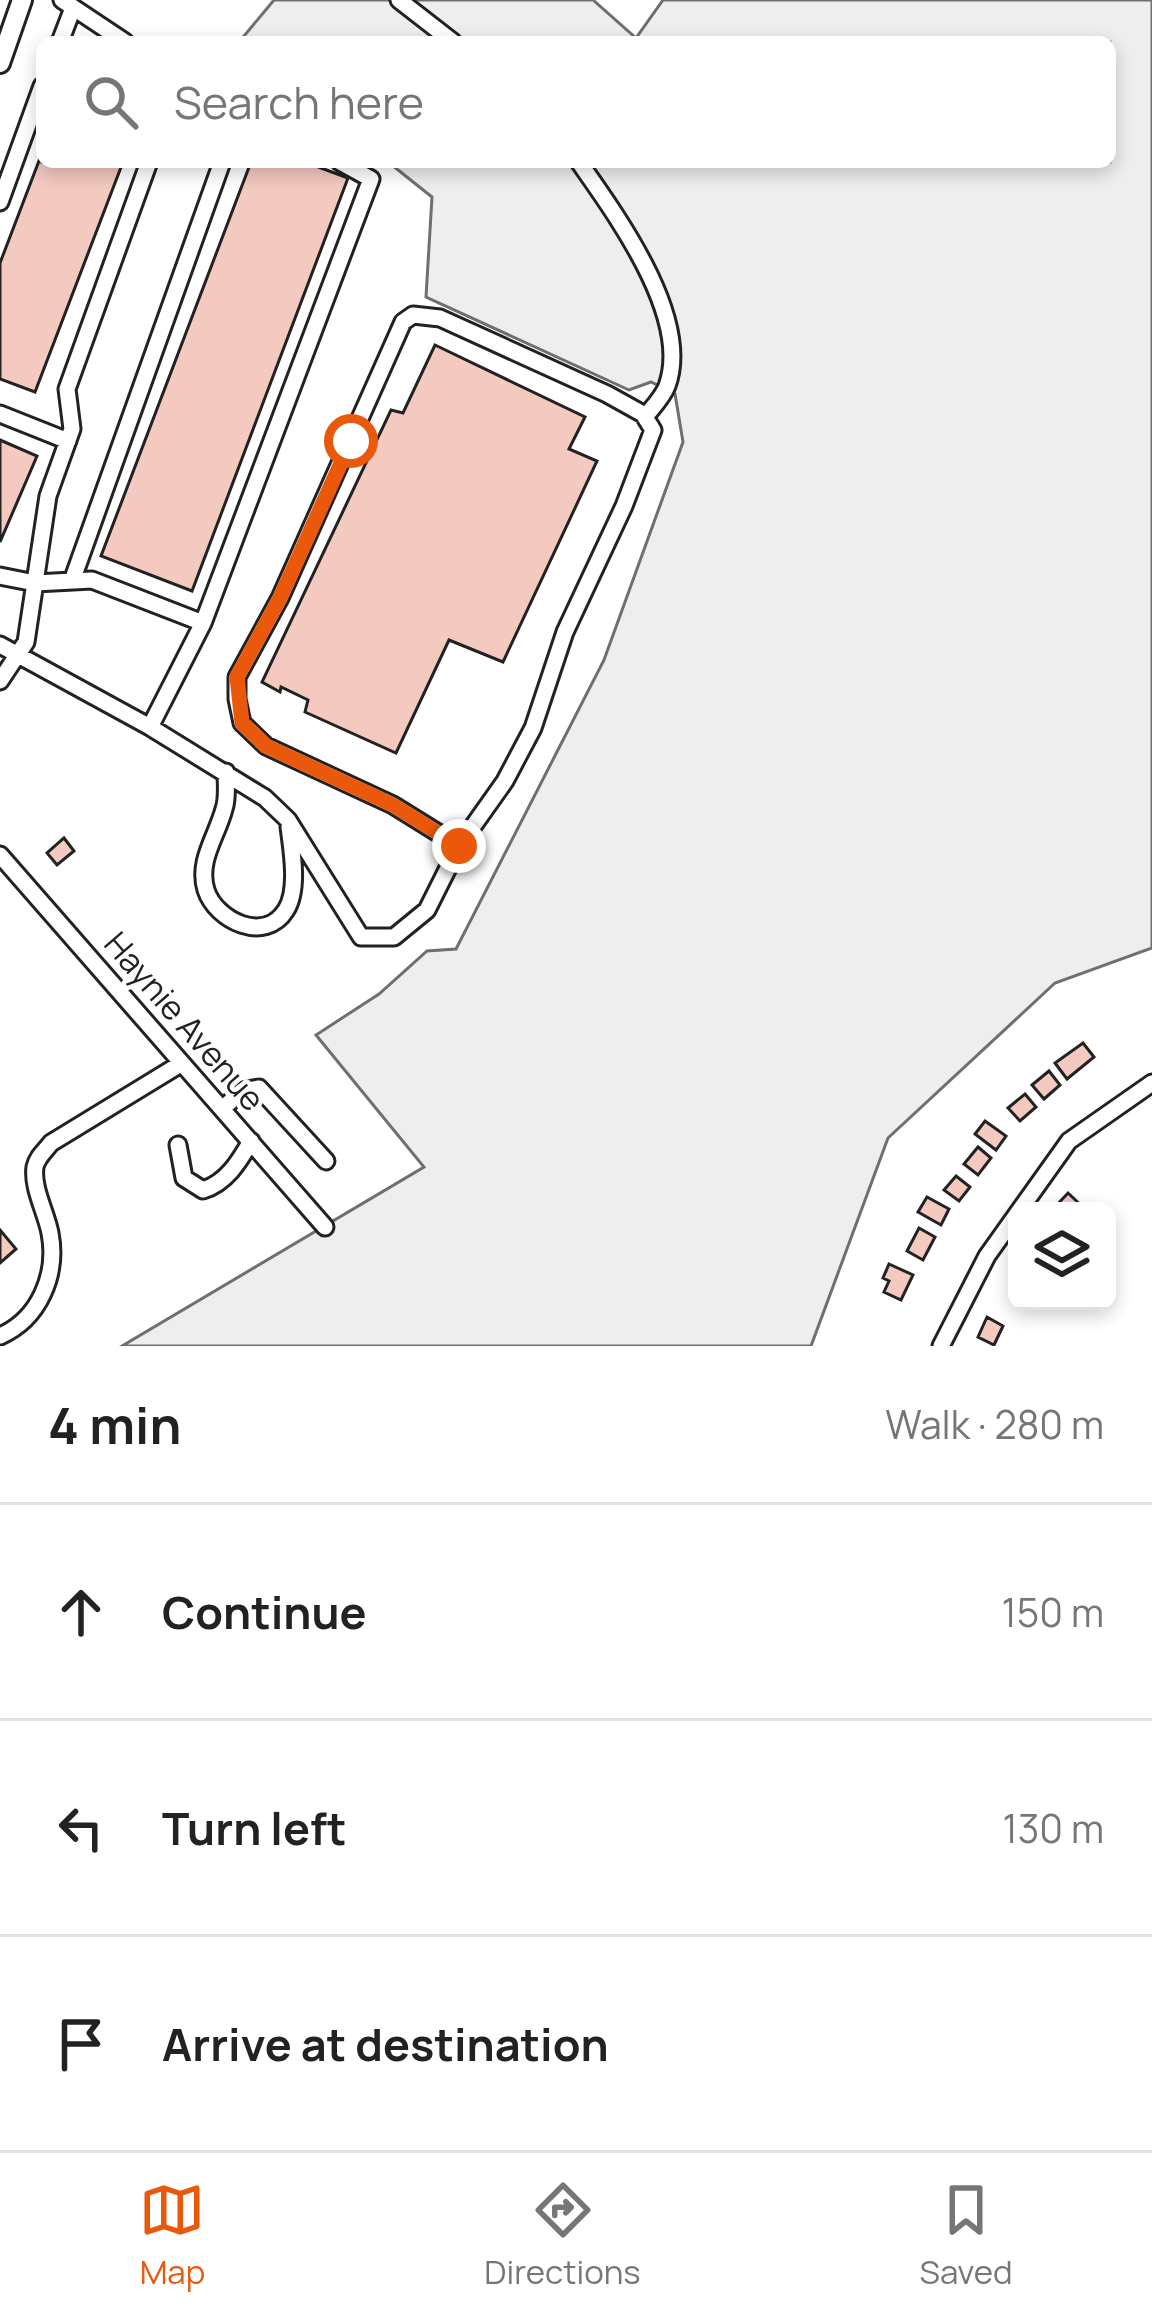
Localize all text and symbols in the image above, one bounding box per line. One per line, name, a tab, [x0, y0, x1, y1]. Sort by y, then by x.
search box	[36, 36, 1116, 168]
icon: search	[78, 69, 144, 135]
text: Search here	[174, 71, 424, 133]
route start	[324, 414, 378, 468]
route end	[432, 819, 486, 873]
street label: Haynie Avenue	[95, 922, 275, 1120]
map controls	[1008, 1202, 1116, 1310]
button: layers	[1008, 1202, 1116, 1310]
text: 4 min	[48, 1390, 181, 1459]
text: Walk · 280 m	[885, 1397, 1104, 1451]
icon: ahead	[48, 1579, 114, 1645]
text: Continue	[162, 1581, 367, 1643]
text: 150 m	[1002, 1585, 1104, 1639]
icon: left	[48, 1795, 114, 1861]
text: Turn left	[162, 1797, 347, 1859]
text: 130 m	[1003, 1801, 1104, 1855]
icon: arrive	[48, 2011, 114, 2077]
text: Arrive at destination	[162, 2013, 609, 2075]
tab: Map	[139, 2177, 205, 2294]
tab: Directions	[484, 2177, 641, 2294]
tab: Saved	[920, 2177, 1013, 2294]

